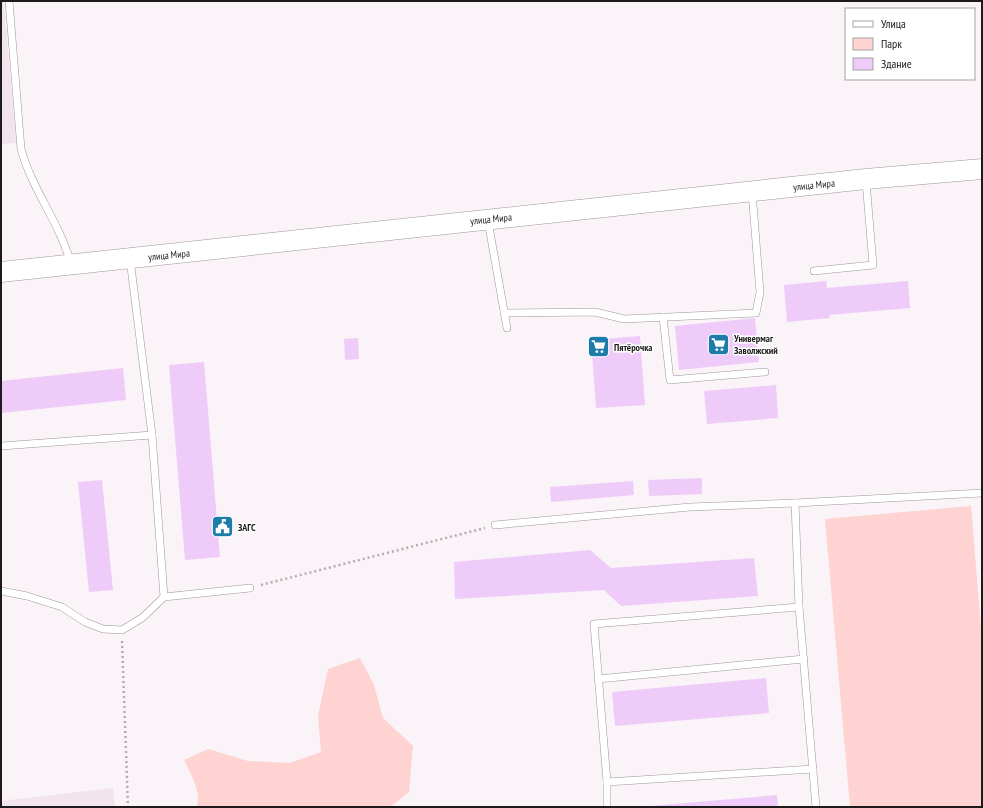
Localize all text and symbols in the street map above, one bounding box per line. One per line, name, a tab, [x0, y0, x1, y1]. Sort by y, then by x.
legend	[845, 8, 975, 80]
text: Улица	[881, 16, 906, 31]
text: Парк	[881, 36, 902, 51]
text: Здание	[881, 56, 912, 71]
street label: улица Мира	[793, 176, 835, 194]
street label: улица Мира	[470, 210, 512, 228]
street label: улица Мира	[148, 246, 190, 264]
supermarket icon: Универмаг Заволжский	[705, 331, 731, 357]
place label: Универмаг Заволжский	[733, 332, 778, 357]
supermarket icon: Пятёрочка	[586, 334, 612, 360]
place label: Пятёрочка	[614, 341, 652, 354]
public building icon: ЗАГС	[209, 514, 235, 540]
place label: ЗАГС	[238, 521, 256, 534]

